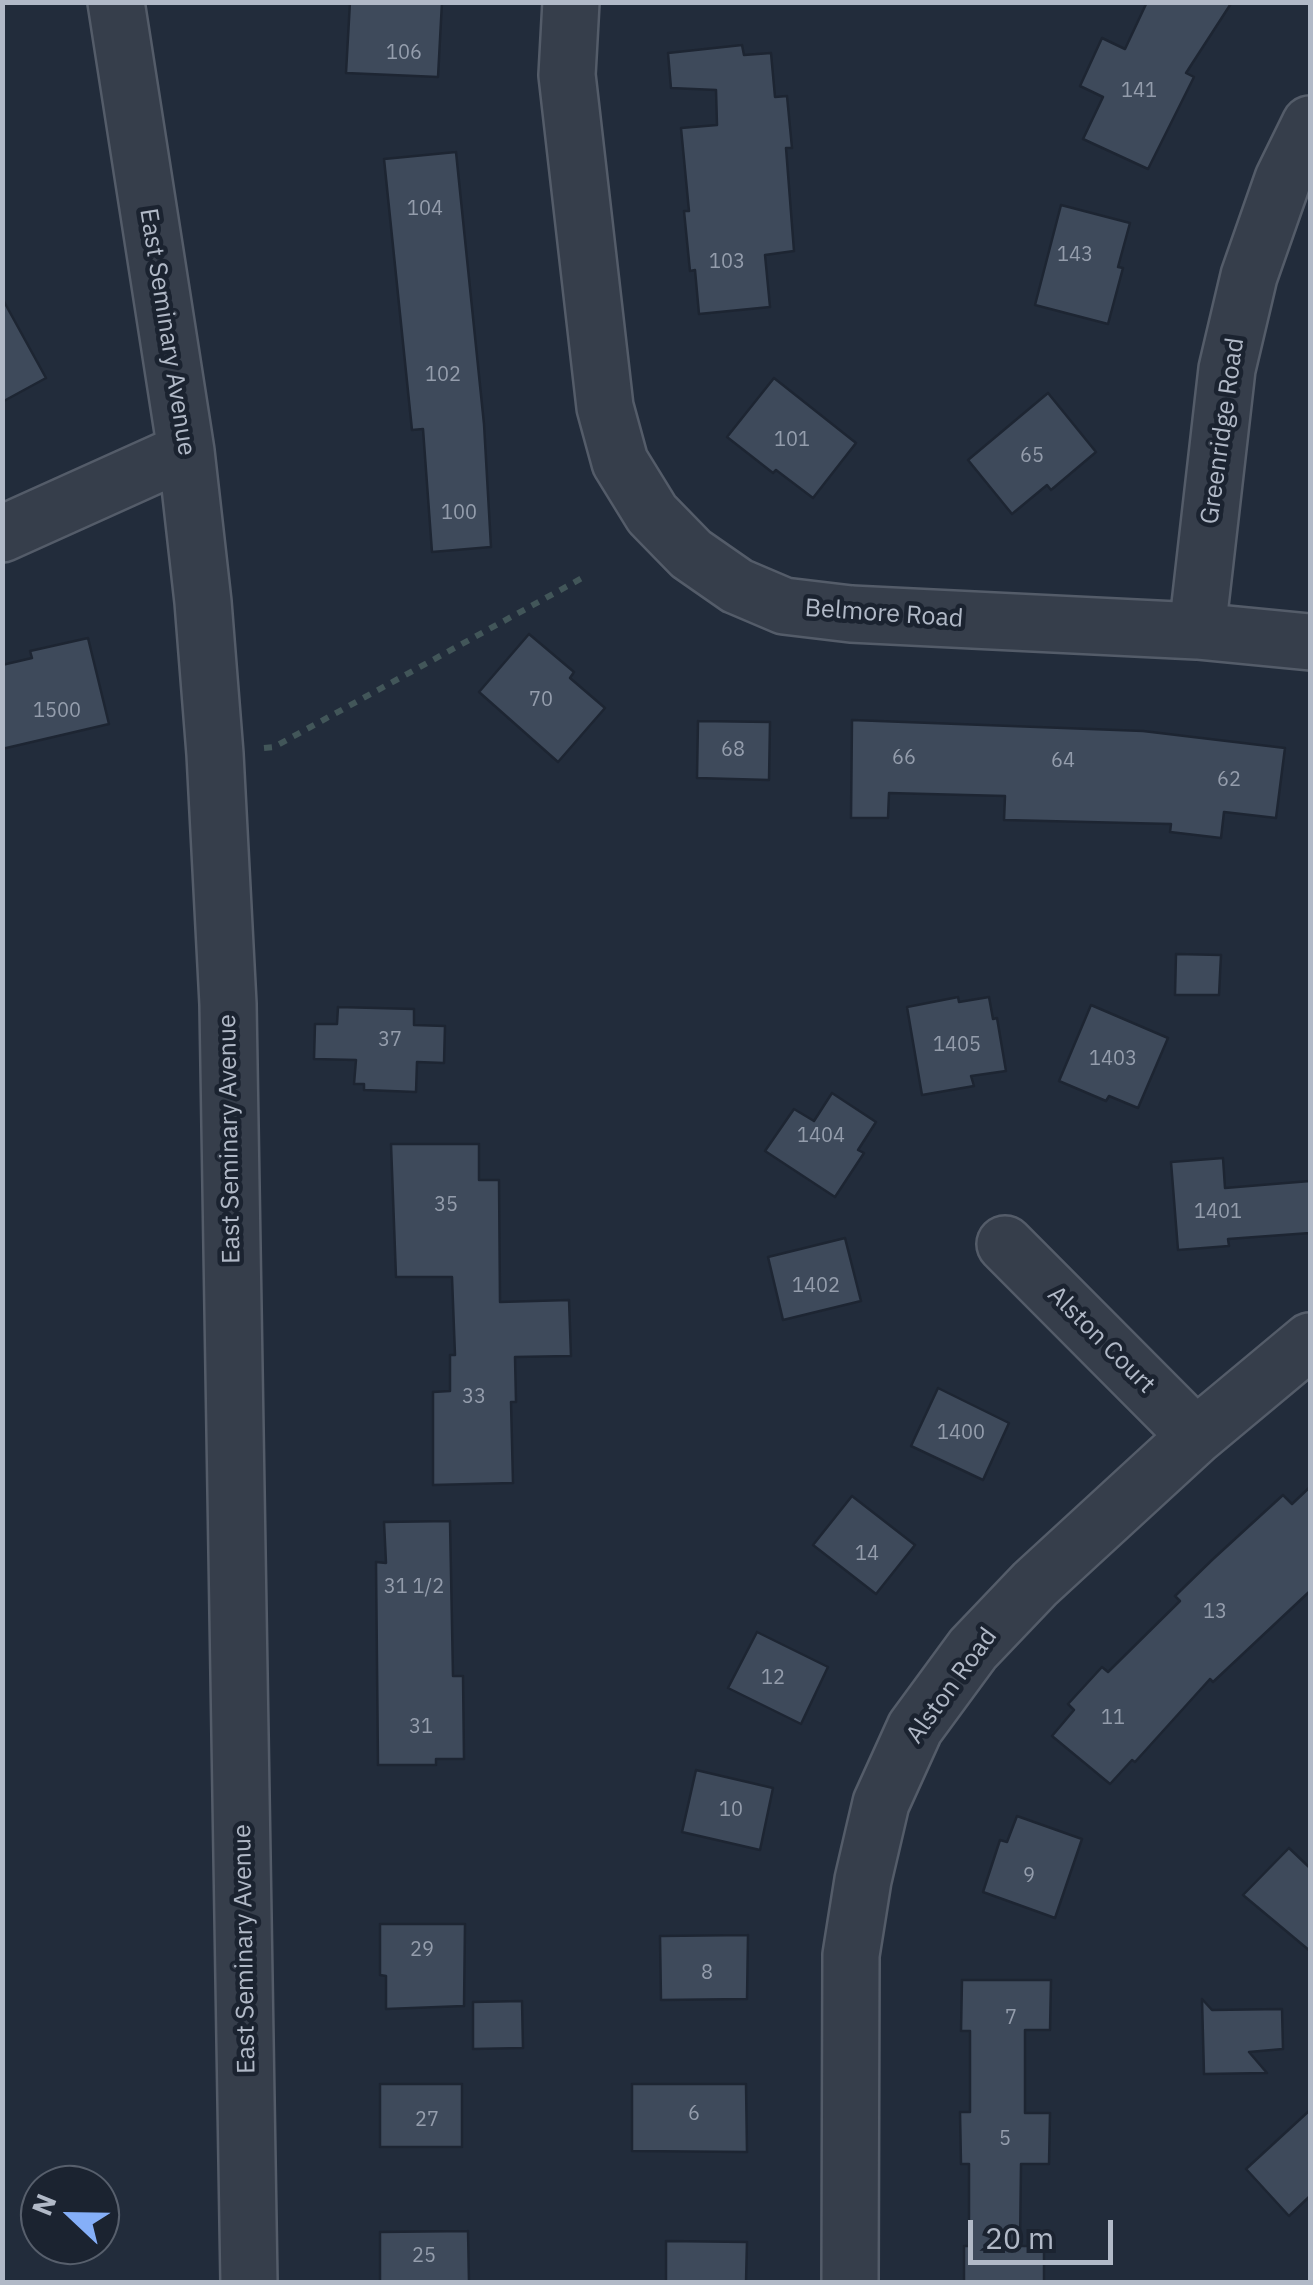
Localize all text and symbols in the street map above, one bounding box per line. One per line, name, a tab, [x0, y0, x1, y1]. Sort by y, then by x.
house number: 106	[386, 41, 422, 65]
house number: 141	[1121, 79, 1157, 103]
house number: 104	[407, 197, 443, 221]
street label: East Seminary Avenue	[133, 206, 201, 458]
house number: 143	[1057, 243, 1093, 267]
house number: 103	[709, 250, 745, 274]
street label: Greenridge Road	[1195, 336, 1251, 526]
house number: 102	[425, 363, 461, 387]
house number: 101	[774, 428, 810, 452]
house number: 65	[1020, 444, 1044, 468]
house number: 100	[441, 501, 477, 525]
street label: Belmore Road	[804, 593, 964, 635]
house number: 70	[529, 688, 553, 712]
house number: 1500	[33, 699, 81, 723]
house number: 68	[721, 738, 745, 762]
house number: 66	[892, 746, 916, 770]
house number: 64	[1051, 749, 1075, 773]
house number: 62	[1217, 768, 1241, 792]
street label: East Seminary Avenue	[213, 1014, 247, 1264]
house number: 37	[378, 1028, 402, 1052]
house number: 1405	[933, 1033, 981, 1057]
house number: 1403	[1089, 1047, 1137, 1071]
house number: 1404	[797, 1124, 845, 1148]
house number: 35	[434, 1193, 458, 1217]
house number: 1401	[1194, 1200, 1242, 1224]
house number: 1402	[792, 1274, 840, 1298]
street label: Alston Court	[1041, 1280, 1161, 1400]
house number: 33	[462, 1385, 486, 1409]
house number: 1400	[937, 1421, 985, 1445]
house number: 14	[855, 1542, 879, 1566]
house number: 31 1/2	[384, 1575, 444, 1599]
house number: 13	[1203, 1600, 1227, 1624]
street label: Alston Road	[900, 1623, 1004, 1749]
house number: 12	[761, 1666, 785, 1690]
house number: 11	[1101, 1706, 1125, 1730]
house number: 31	[409, 1715, 433, 1739]
house number: 10	[719, 1798, 743, 1822]
street label: East Seminary Avenue	[228, 1824, 262, 2074]
house number: 9	[1023, 1864, 1035, 1888]
house number: 29	[410, 1938, 434, 1962]
house number: 8	[701, 1961, 713, 1985]
house number: 7	[1005, 2006, 1017, 2030]
house number: 6	[688, 2102, 700, 2126]
house number: 27	[415, 2108, 439, 2132]
house number: 5	[999, 2127, 1011, 2151]
north arrow	[20, 2165, 120, 2265]
text: N	[23, 2188, 65, 2221]
scale bar	[973, 2200, 1118, 2262]
text: 20 m	[985, 2218, 1054, 2257]
house number: 25	[412, 2244, 436, 2268]

